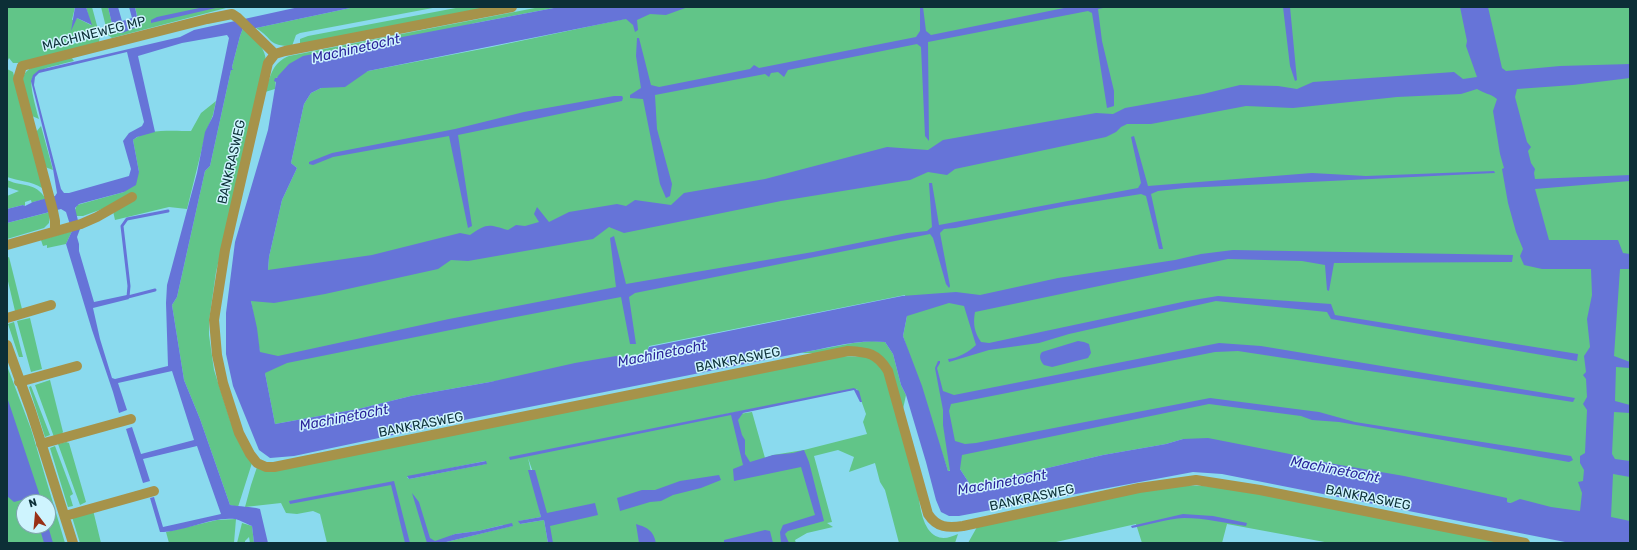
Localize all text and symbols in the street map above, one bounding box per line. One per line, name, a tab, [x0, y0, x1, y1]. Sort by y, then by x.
street label: MACHINEWEG MP	[41, 14, 147, 54]
water label: Machinetocht	[310, 31, 402, 67]
street label: BANKRASWEG	[215, 118, 249, 206]
water label: Machinetocht	[616, 337, 708, 371]
street label: BANKRASWEG	[694, 344, 782, 376]
water label: Machinetocht	[298, 401, 390, 435]
street label: BANKRASWEG	[377, 409, 465, 441]
water label: Machinetocht	[1289, 453, 1381, 487]
water label: Machinetocht	[956, 467, 1048, 499]
street label: BANKRASWEG	[988, 481, 1076, 515]
street label: BANKRASWEG	[1324, 482, 1412, 514]
north arrow	[16, 494, 56, 534]
text: N	[27, 496, 38, 510]

